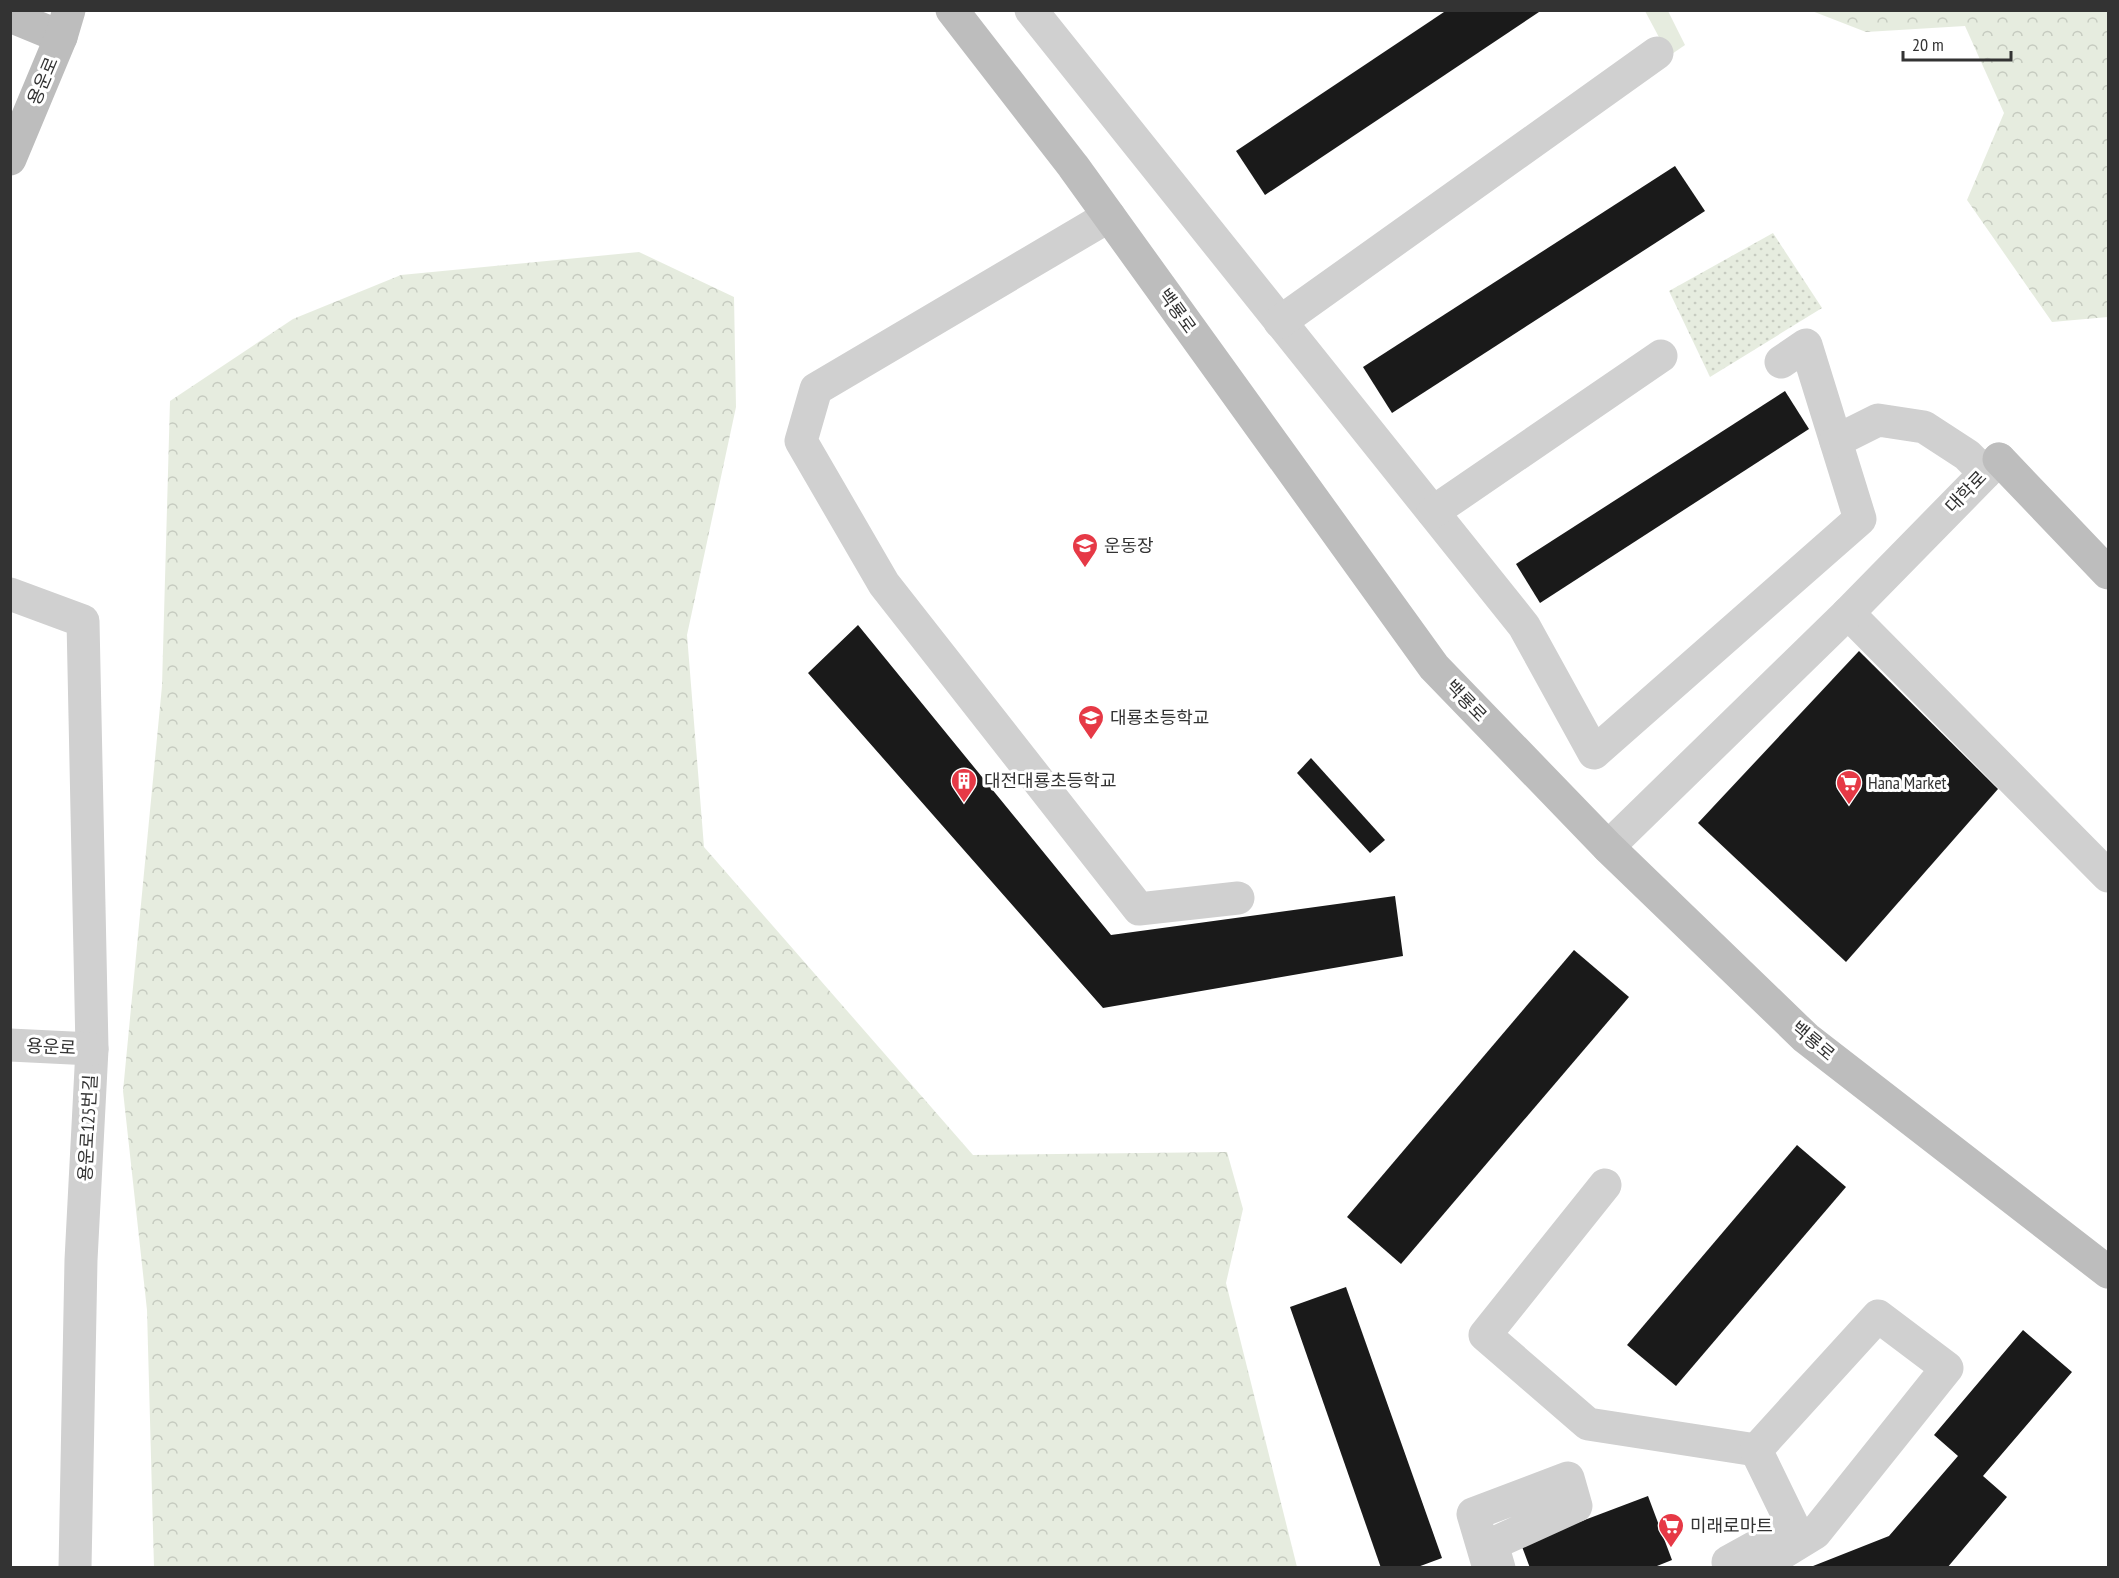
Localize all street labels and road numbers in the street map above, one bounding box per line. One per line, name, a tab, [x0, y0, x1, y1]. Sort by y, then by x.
street label: 용운로	[22, 53, 63, 108]
street label: 백룡로	[1153, 284, 1201, 338]
street label: 대학로	[1940, 466, 1991, 518]
street label: 백룡로	[1441, 675, 1492, 727]
street label: 백룡로	[1787, 1016, 1840, 1065]
street label: 용운로	[26, 1034, 76, 1059]
street label: 용운로125번길	[73, 1074, 102, 1182]

